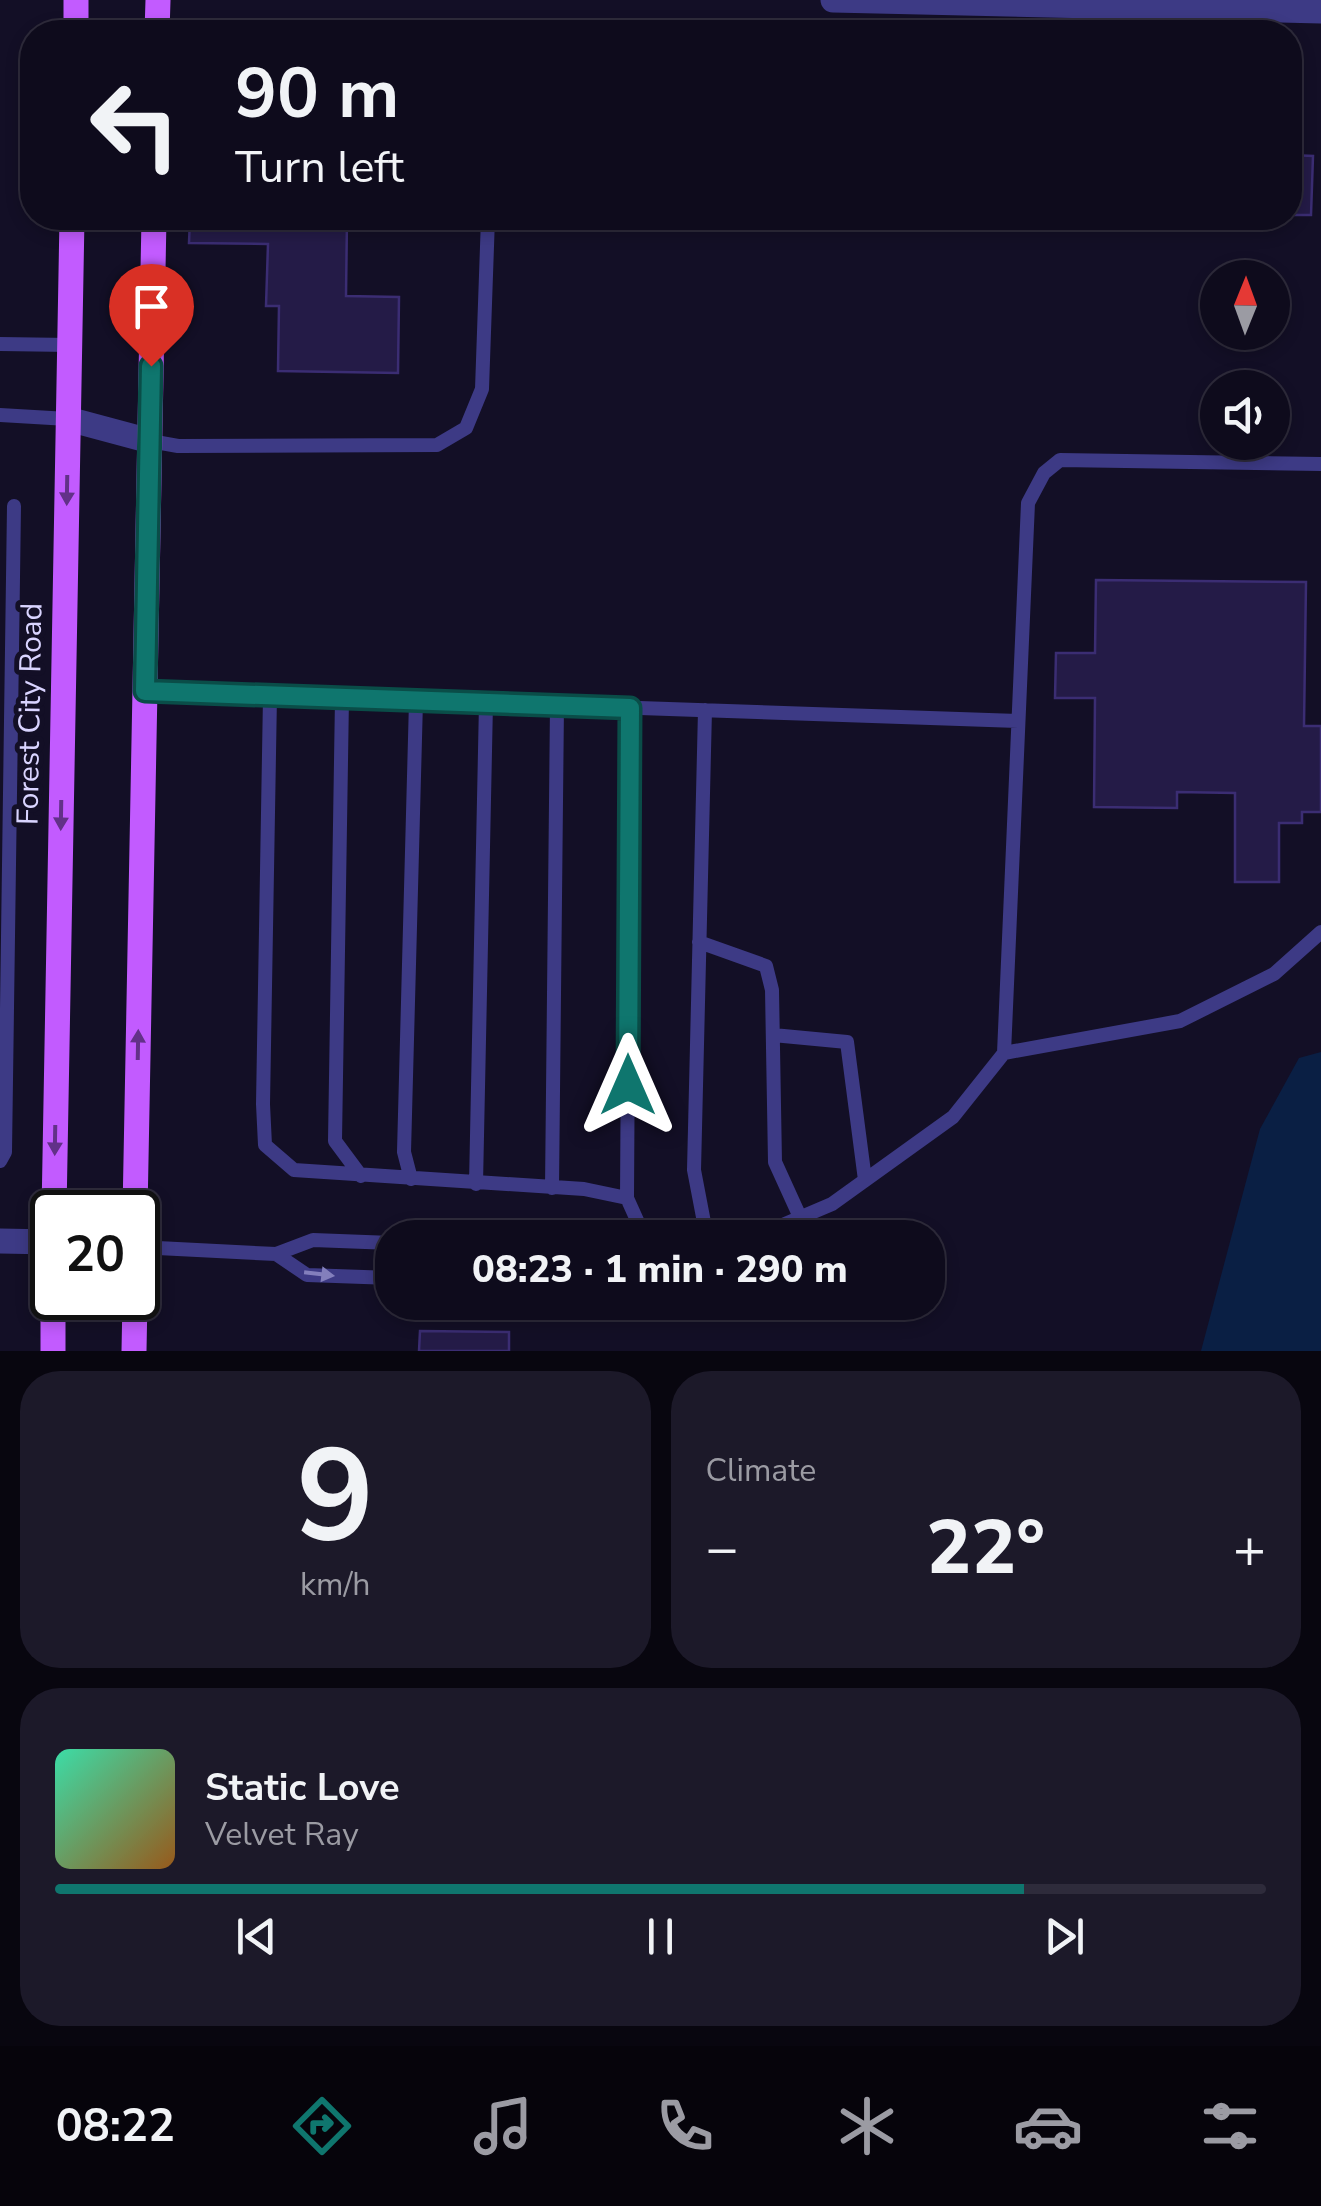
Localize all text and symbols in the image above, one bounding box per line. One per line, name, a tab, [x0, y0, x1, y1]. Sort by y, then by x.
text: 90 m	[235, 46, 399, 142]
icon: left	[70, 60, 200, 190]
text: Turn left	[235, 137, 404, 198]
north arrow	[1200, 260, 1290, 350]
map controls	[1200, 260, 1290, 460]
pin	[109, 264, 194, 367]
icon: arrive	[124, 279, 179, 334]
button: sound	[1200, 370, 1290, 460]
one-way arrow	[59, 474, 75, 506]
street label: Forest City Road	[8, 602, 52, 826]
one-way arrow	[53, 799, 69, 831]
one-way arrow	[131, 1029, 147, 1061]
position arrow	[576, 1033, 680, 1137]
one-way arrow	[47, 1124, 63, 1156]
speed limit sign: 20	[30, 1190, 160, 1320]
text: 08:23 · 1 min · 290 m	[472, 1244, 848, 1295]
one-way arrow	[304, 1266, 335, 1282]
text: 9	[296, 1409, 374, 1586]
text: Climate	[706, 1449, 816, 1492]
text: 22°	[926, 1497, 1045, 1599]
text: −	[706, 1511, 739, 1586]
text: +	[1233, 1511, 1266, 1586]
text: km/h	[300, 1563, 371, 1606]
text: Static Love	[205, 1762, 400, 1813]
text: Velvet Ray	[205, 1813, 359, 1856]
icon: previous	[229, 1909, 284, 1964]
icon: pause	[633, 1909, 688, 1964]
icon: next	[1037, 1909, 1092, 1964]
icon: directions	[287, 2091, 357, 2161]
icon: music	[468, 2091, 538, 2161]
icon: phone	[650, 2091, 720, 2161]
icon: climate	[832, 2091, 902, 2161]
icon: car	[1013, 2091, 1083, 2161]
icon: filters	[1195, 2091, 1265, 2161]
text: 08:22	[56, 2096, 175, 2157]

